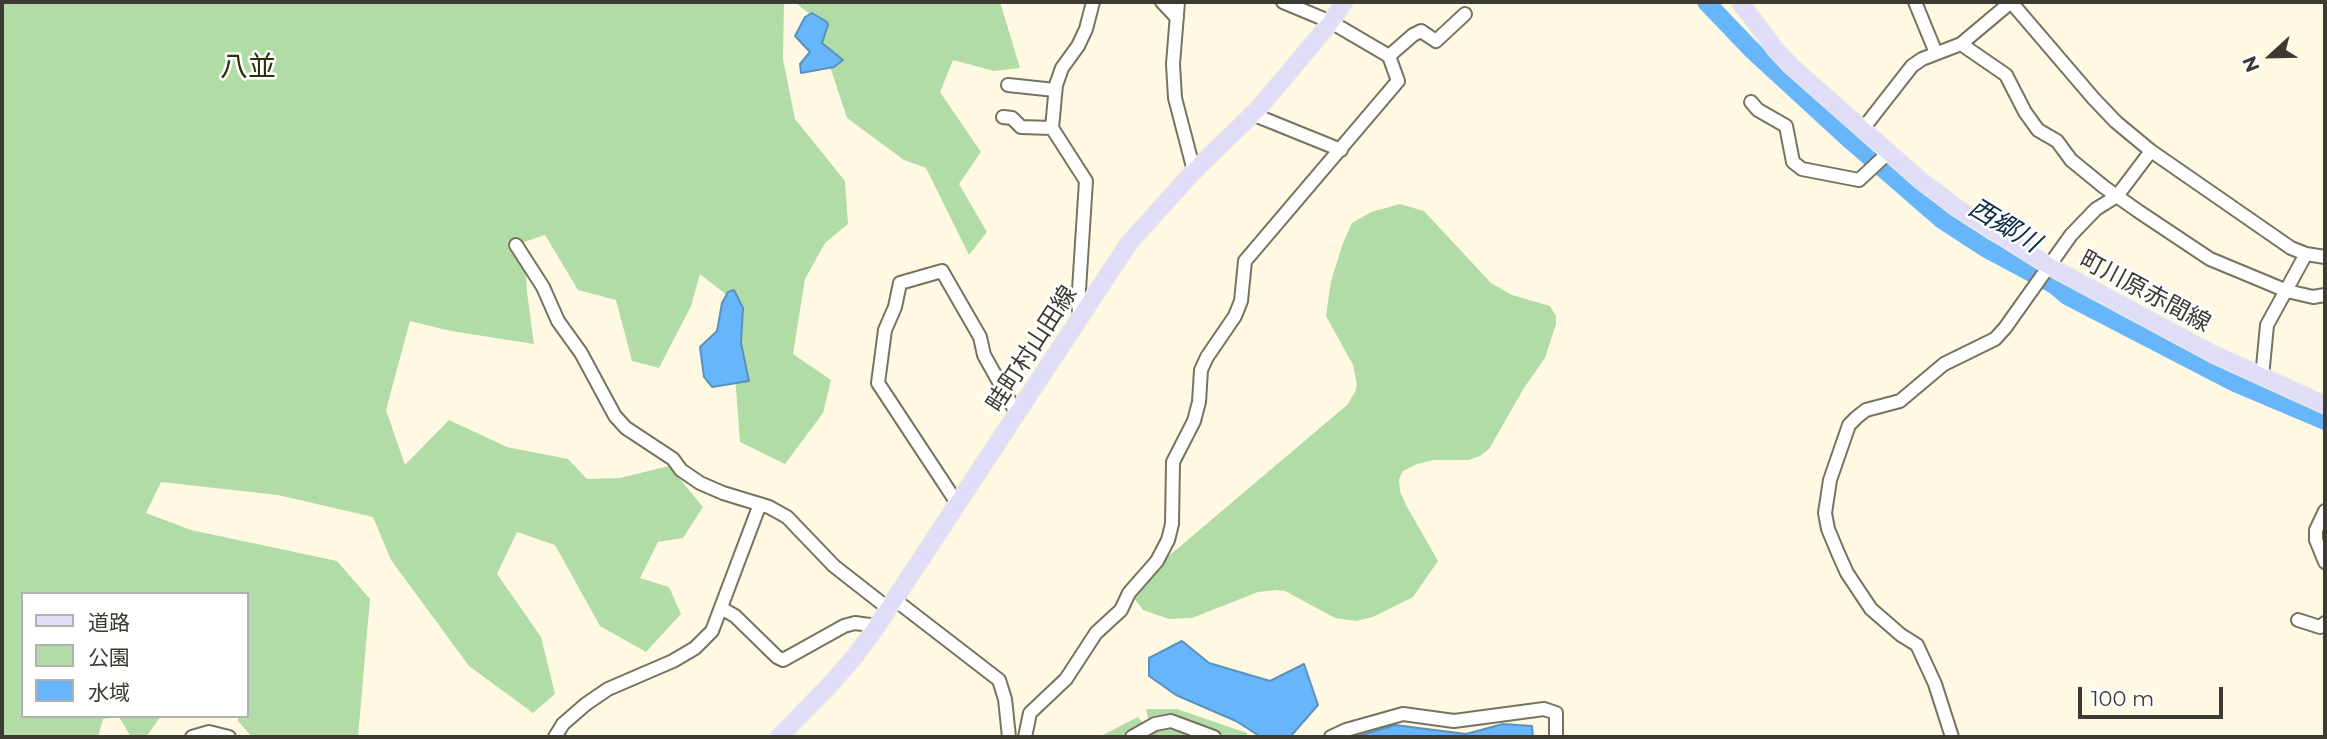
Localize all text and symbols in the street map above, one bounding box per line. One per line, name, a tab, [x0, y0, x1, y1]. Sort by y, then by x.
north arrow	[2236, 21, 2306, 91]
district label: 八並	[220, 51, 276, 85]
text: N	[2238, 53, 2265, 75]
water label: 西郷川	[1963, 193, 2045, 259]
street label: 町川原赤間線	[2075, 245, 2215, 339]
street label: 畦町村山田線	[981, 281, 1083, 417]
legend	[21, 592, 248, 718]
text: 道路	[88, 610, 130, 635]
text: 公園	[88, 645, 130, 670]
scale bar	[2082, 672, 2227, 716]
text: 水域	[88, 680, 130, 705]
text: 100 m	[2091, 686, 2154, 711]

